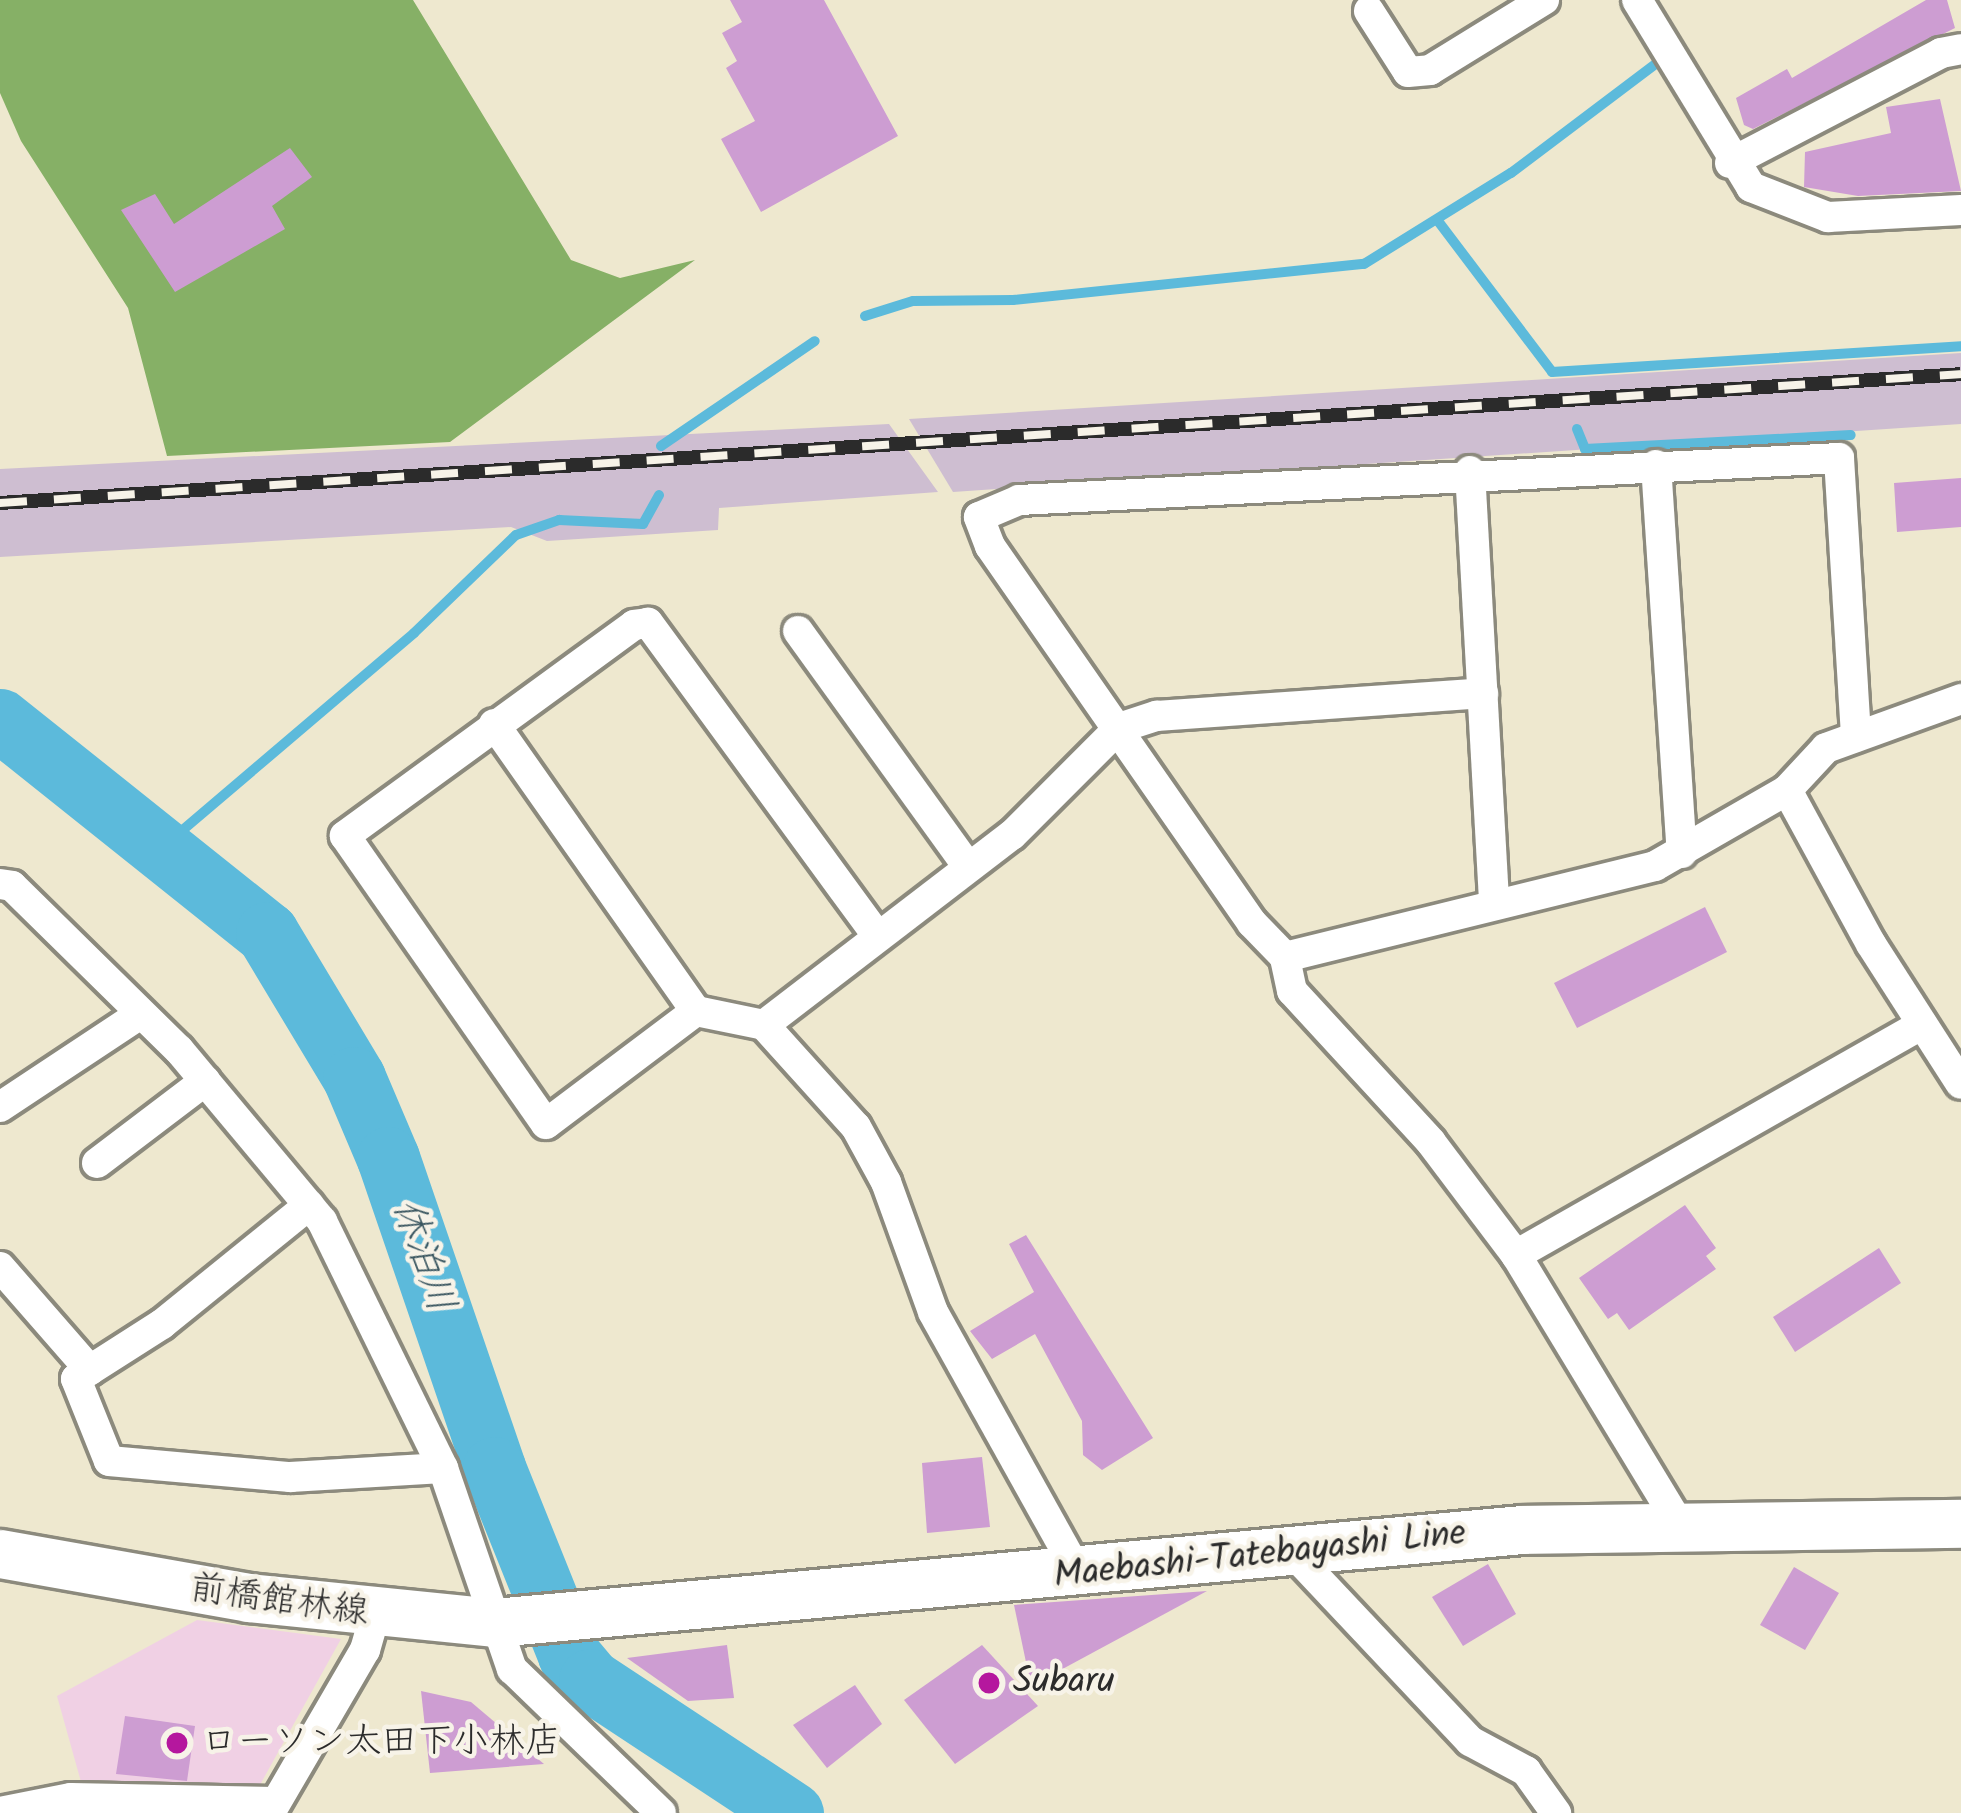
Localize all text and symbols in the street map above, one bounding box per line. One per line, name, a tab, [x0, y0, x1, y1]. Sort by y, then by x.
water label: 休泊川	[381, 1193, 463, 1319]
street label: Maebashi-Tatebayashi Line	[1052, 1513, 1468, 1599]
street label: 前橋館林線	[187, 1567, 371, 1635]
place label: Subaru	[1013, 1661, 1114, 1705]
marker: Subaru	[976, 1670, 1002, 1696]
place label: ローソン太田下小林店	[201, 1721, 561, 1765]
marker: ローソン太田下小林店	[164, 1730, 190, 1756]

